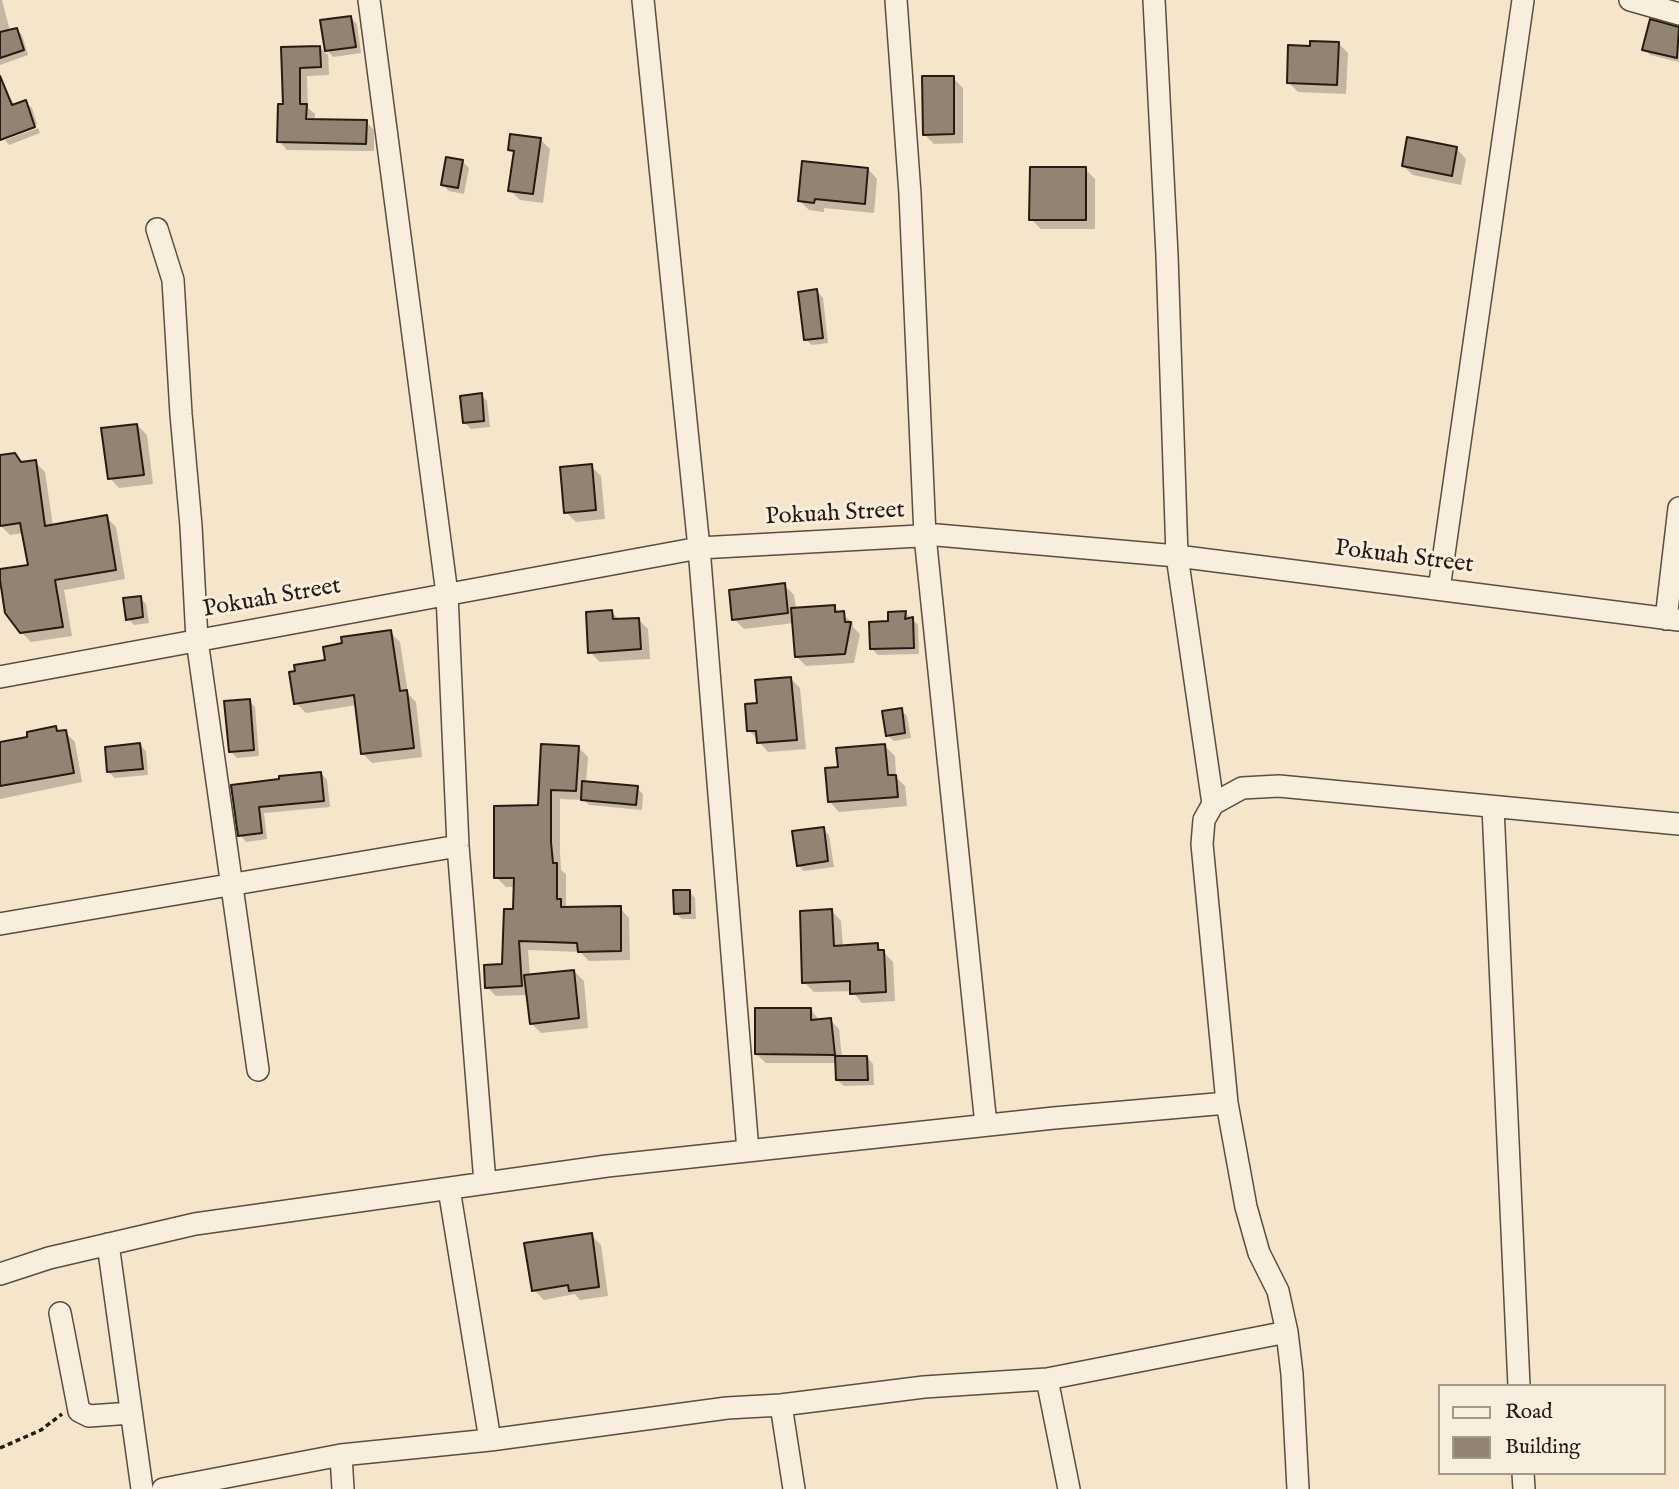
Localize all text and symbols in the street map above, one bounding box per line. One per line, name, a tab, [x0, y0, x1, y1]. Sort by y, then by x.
street label: Pokuah Street	[765, 497, 905, 533]
street label: Pokuah Street	[1333, 535, 1475, 581]
street label: Pokuah Street	[201, 573, 343, 625]
legend	[1438, 1384, 1665, 1475]
text: Road	[1505, 1399, 1552, 1426]
text: Building	[1505, 1434, 1580, 1461]

